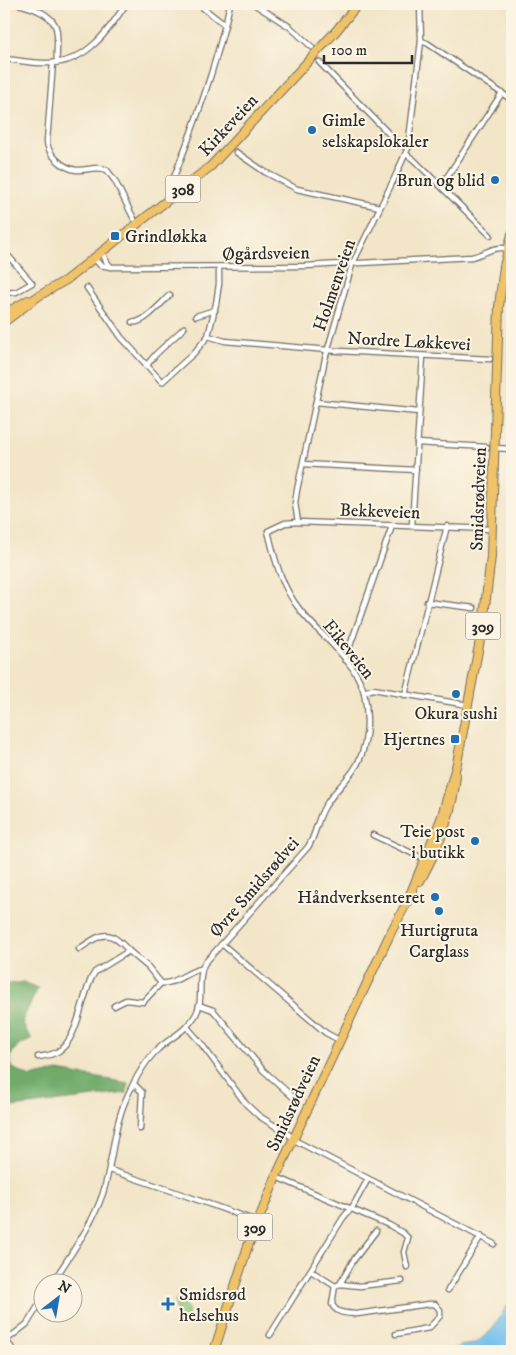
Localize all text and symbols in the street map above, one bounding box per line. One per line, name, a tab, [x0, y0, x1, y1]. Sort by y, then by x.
scale bar	[324, 32, 411, 64]
text: 100 m	[331, 41, 367, 60]
street label: Kirkeveien	[194, 90, 263, 161]
place label: Gimle selskapslokaler	[322, 110, 429, 153]
marker: Gimle selskapslokaler	[306, 124, 318, 136]
place label: Brun og blid	[396, 170, 485, 192]
marker: Brun og blid	[489, 174, 501, 186]
road number: 308	[166, 175, 200, 202]
place label: Grindløkka	[125, 226, 207, 248]
marker: Grindløkka	[109, 230, 121, 242]
street label: Holmenveien	[309, 236, 361, 334]
street label: Øgårdsveien	[222, 242, 311, 266]
street label: Nordre Løkkevei	[347, 328, 471, 356]
street label: Smidsrødveien	[466, 446, 492, 551]
street label: Bekkeveien	[339, 500, 421, 524]
road number: 309	[466, 612, 500, 640]
street label: Eikeveien	[318, 615, 379, 684]
marker: Okura sushi	[450, 688, 462, 700]
place label: Okura sushi	[414, 703, 498, 725]
place label: Hjertnes	[383, 729, 445, 751]
marker: Hjertnes	[449, 733, 461, 745]
place label: Teie post i butikk	[400, 821, 465, 864]
street label: Øvre Smidsrødvei	[205, 833, 304, 942]
marker: Teie post i butikk	[469, 835, 481, 847]
place label: Håndverksenteret	[297, 887, 425, 909]
marker: Håndverksenteret	[429, 891, 441, 903]
marker: Hurtigruta Carglass	[433, 905, 445, 917]
place label: Hurtigruta Carglass	[400, 920, 478, 963]
street label: Smidsrødveien	[262, 1051, 326, 1155]
road number: 309	[238, 1214, 272, 1240]
north arrow	[32, 1272, 82, 1322]
text: N	[55, 1277, 74, 1299]
place label: Smidsrød helsehus	[179, 1284, 246, 1327]
marker: Smidsrød helsehus	[161, 1297, 175, 1311]

